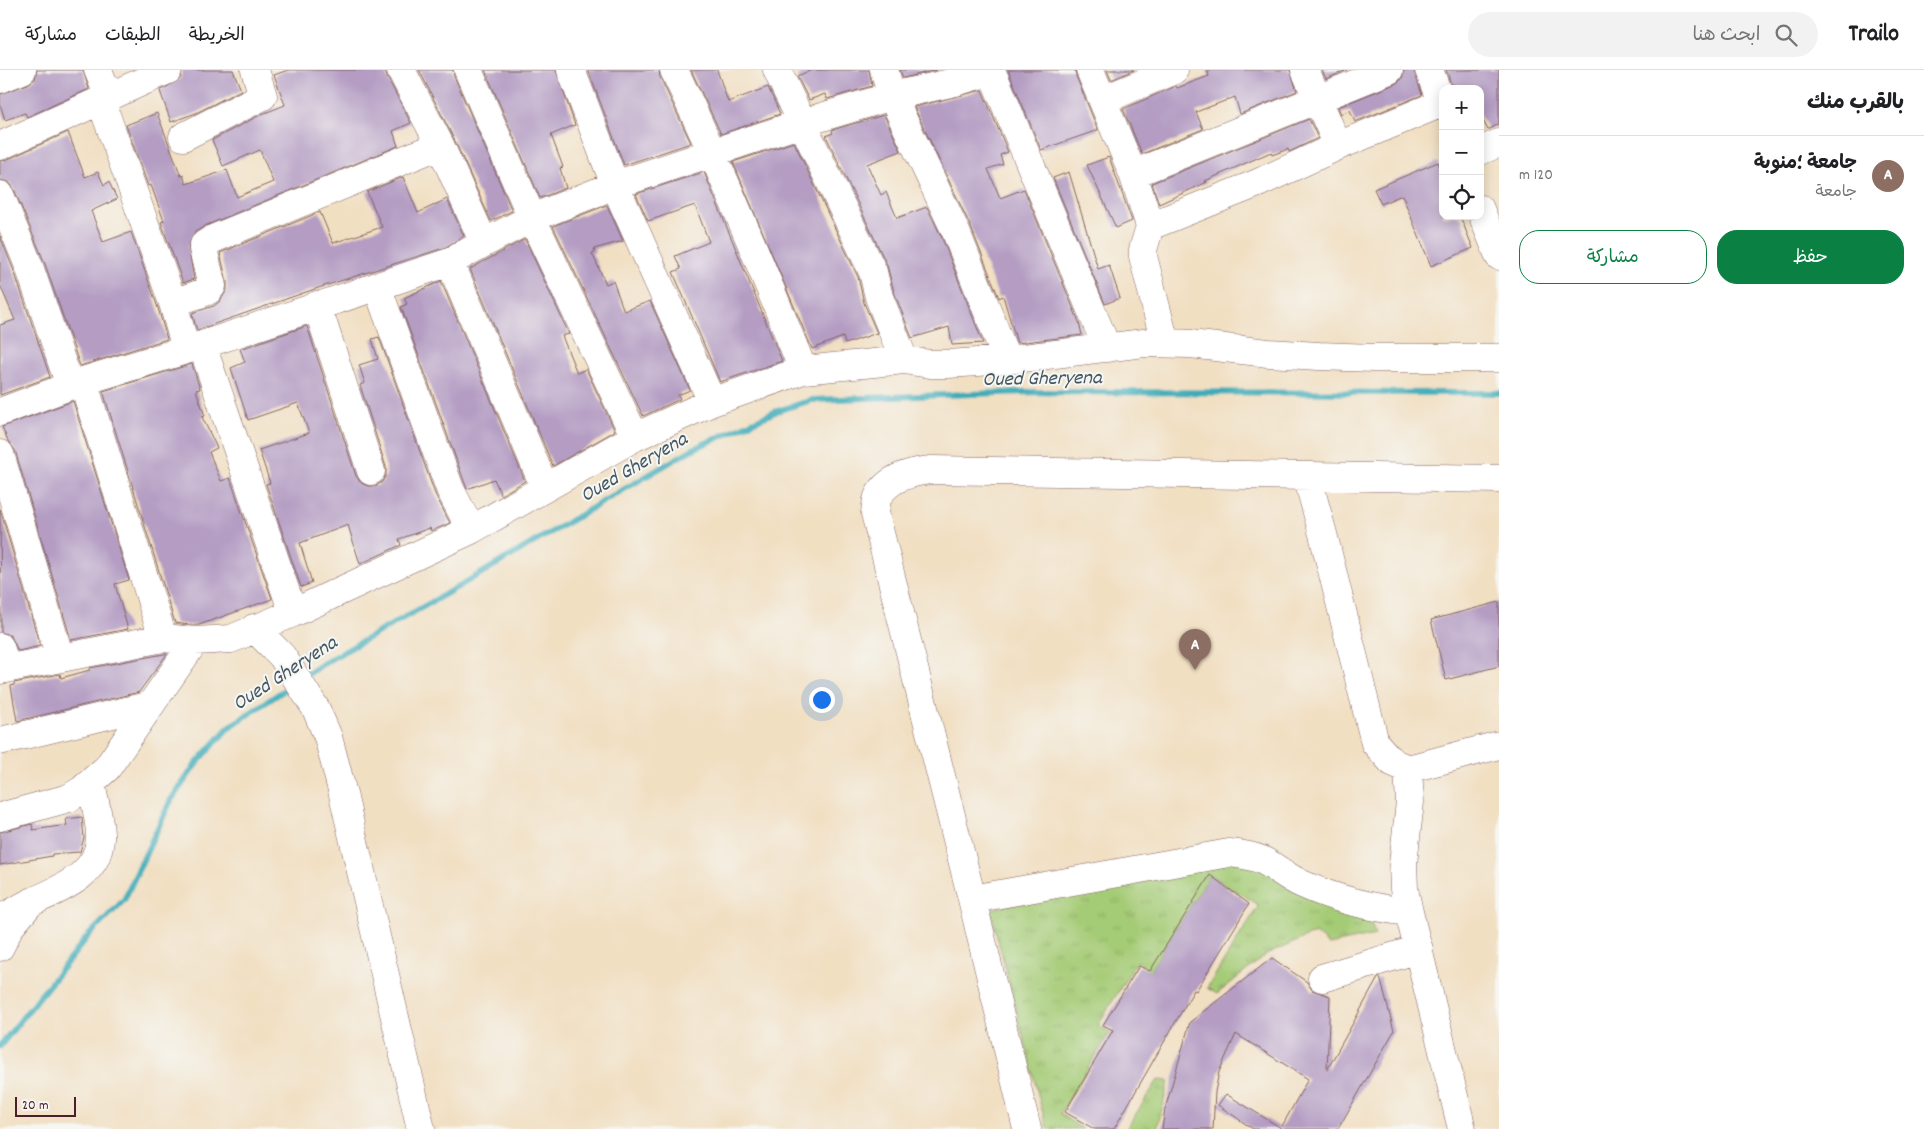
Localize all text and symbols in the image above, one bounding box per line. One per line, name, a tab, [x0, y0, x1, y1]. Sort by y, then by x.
search box	[1468, 12, 1818, 57]
text: Trailo	[1848, 18, 1899, 52]
icon: search	[1772, 21, 1800, 49]
text: ابحث هنا	[1693, 23, 1760, 50]
text: مشاركة	[25, 24, 77, 49]
text: الطبقات	[105, 24, 161, 49]
text: الخريطة	[189, 24, 245, 49]
map controls	[1439, 85, 1484, 220]
button: +	[1439, 85, 1484, 130]
text: بالقرب منك	[1807, 89, 1904, 119]
button: −	[1439, 130, 1484, 175]
text: جامعة ؛منوبة	[1754, 151, 1857, 178]
text: 120 m	[1519, 164, 1553, 187]
text: A	[1884, 164, 1892, 187]
button: locate	[1439, 175, 1484, 220]
text: جامعة	[1815, 181, 1857, 204]
button: مشاركة	[1519, 230, 1707, 284]
button: حفظ	[1717, 230, 1904, 284]
water label: Oued Gheryena	[982, 364, 1103, 396]
water label: Oued Gheryena	[575, 425, 695, 511]
water label: Oued Gheryena	[227, 629, 345, 720]
pin: A	[1179, 629, 1211, 670]
your location	[809, 687, 835, 713]
scale bar	[15, 1094, 76, 1117]
text: 20 m	[22, 1096, 49, 1116]

